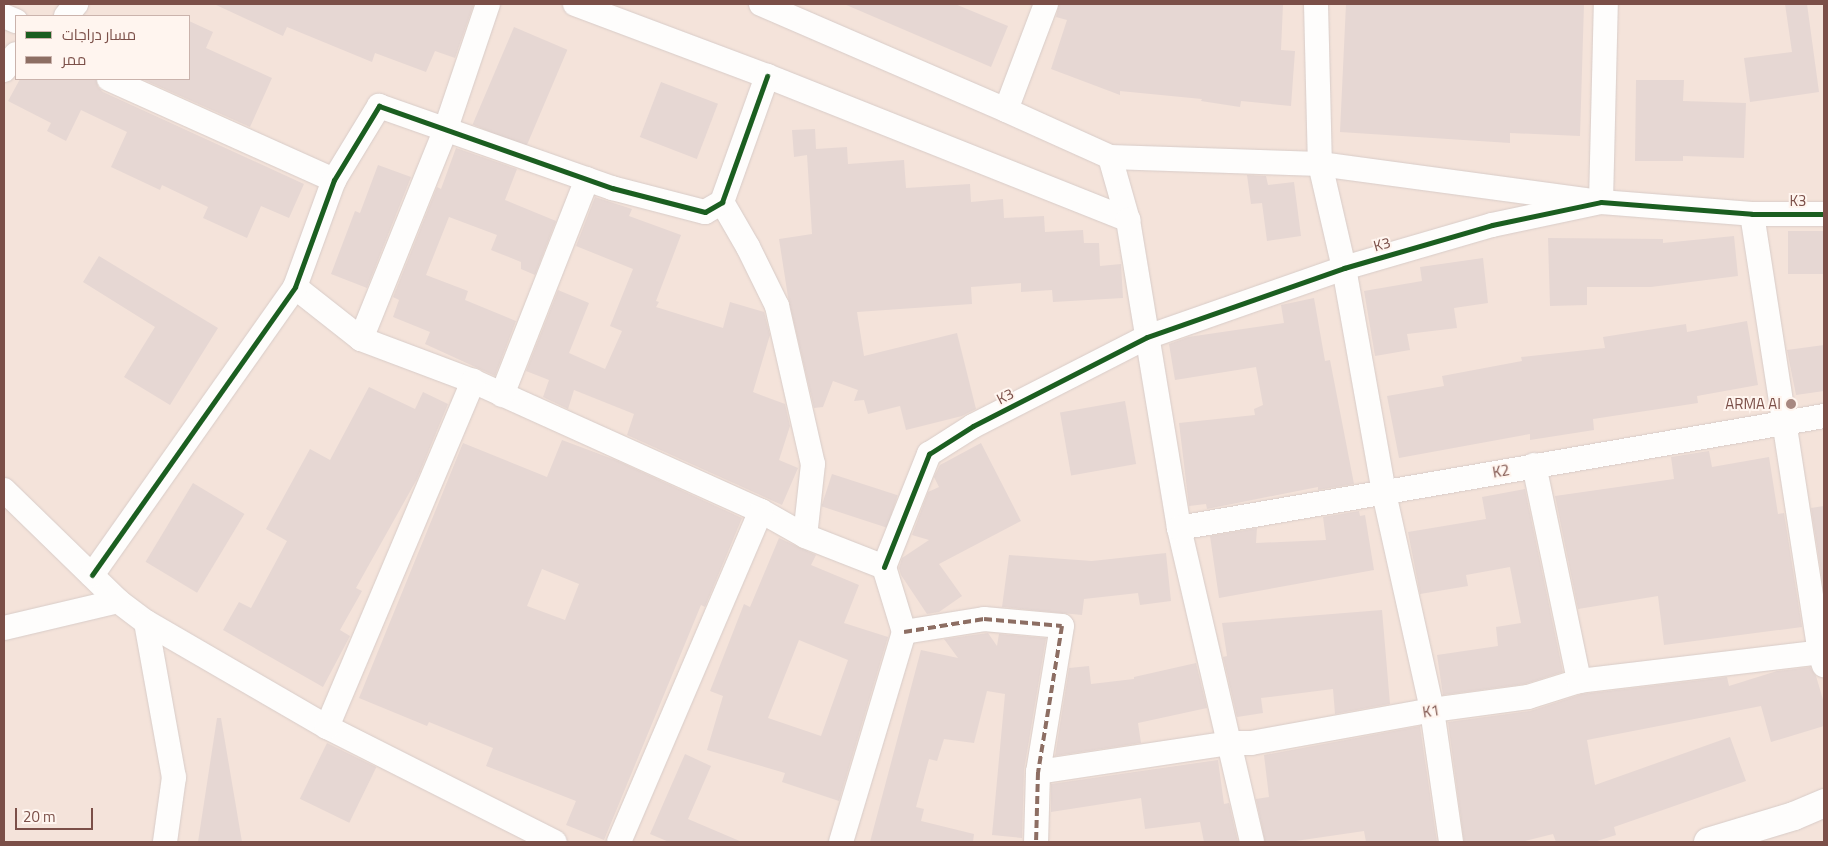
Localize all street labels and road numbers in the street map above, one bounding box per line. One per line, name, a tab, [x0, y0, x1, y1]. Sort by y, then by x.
street label: K3	[1790, 192, 1806, 210]
street label: K3	[1371, 233, 1393, 255]
street label: K3	[993, 384, 1017, 408]
street label: K2	[1491, 461, 1511, 481]
street label: K1	[1421, 701, 1441, 721]

